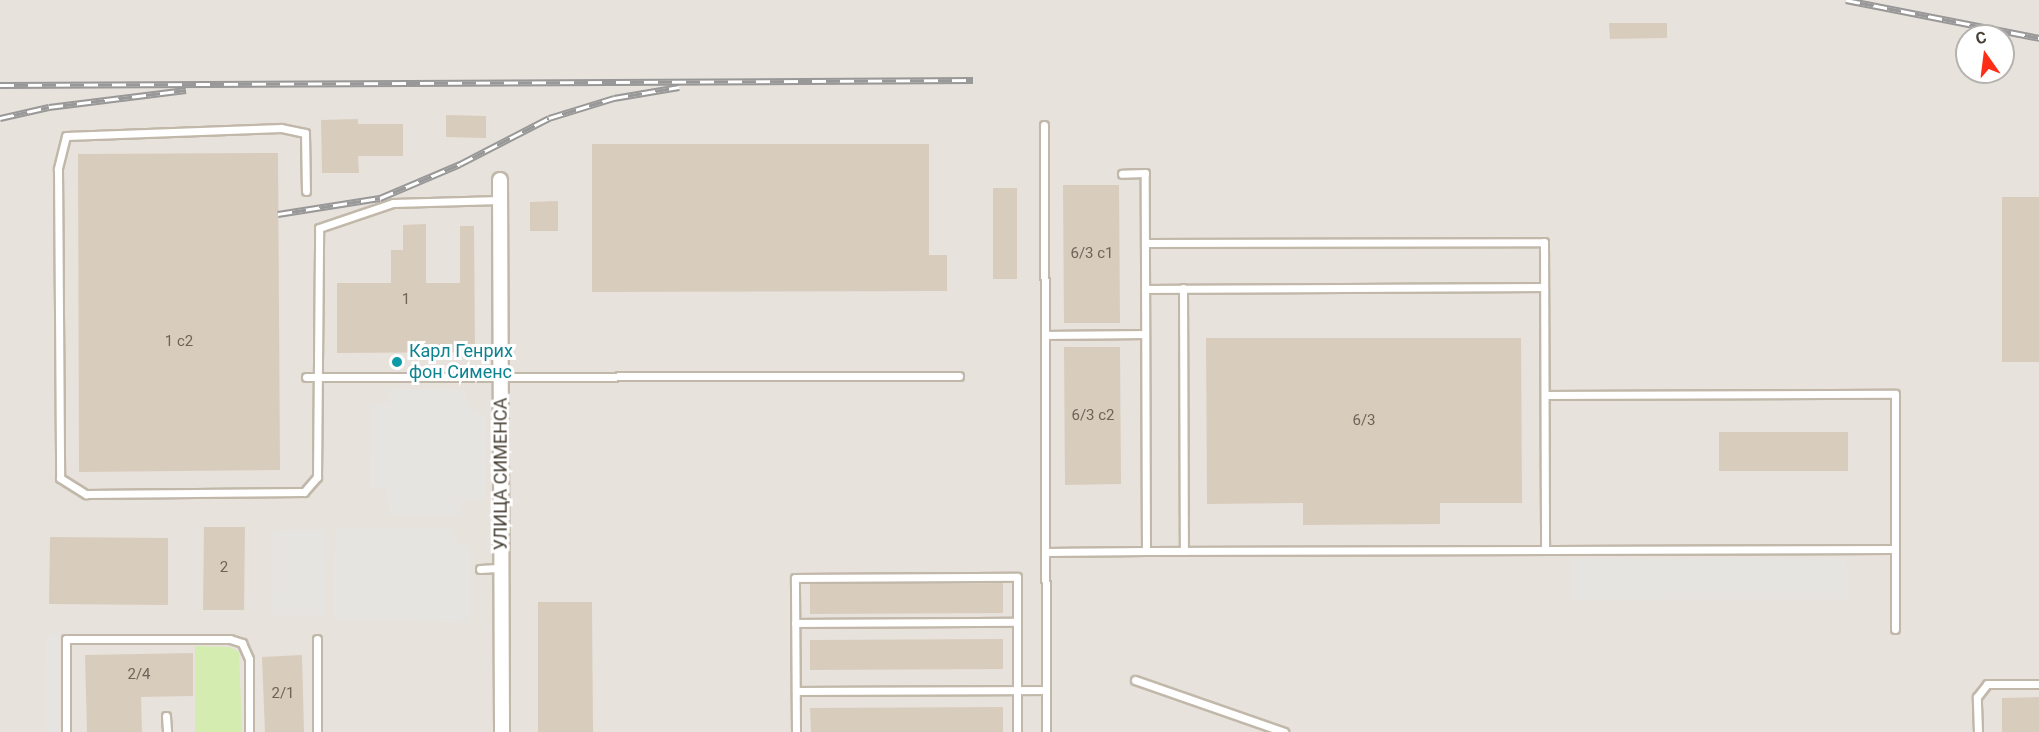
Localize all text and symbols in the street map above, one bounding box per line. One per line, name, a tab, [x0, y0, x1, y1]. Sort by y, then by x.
north arrow	[1955, 24, 2015, 84]
text: С	[1974, 28, 1988, 48]
house number: 6/3 с1	[1070, 245, 1114, 263]
house number: 1	[402, 291, 410, 309]
house number: 1 с2	[165, 333, 193, 351]
place label: Карл Генрих фон Сименс	[409, 341, 513, 384]
marker: Карл Генрих фон Сименс	[390, 355, 404, 369]
street label: УЛИЦА СИМЕНСА	[490, 398, 512, 550]
house number: 6/3 с2	[1071, 407, 1115, 425]
house number: 6/3	[1352, 412, 1376, 430]
house number: 2	[220, 559, 228, 577]
house number: 2/4	[127, 666, 151, 684]
house number: 2/1	[271, 685, 295, 703]

